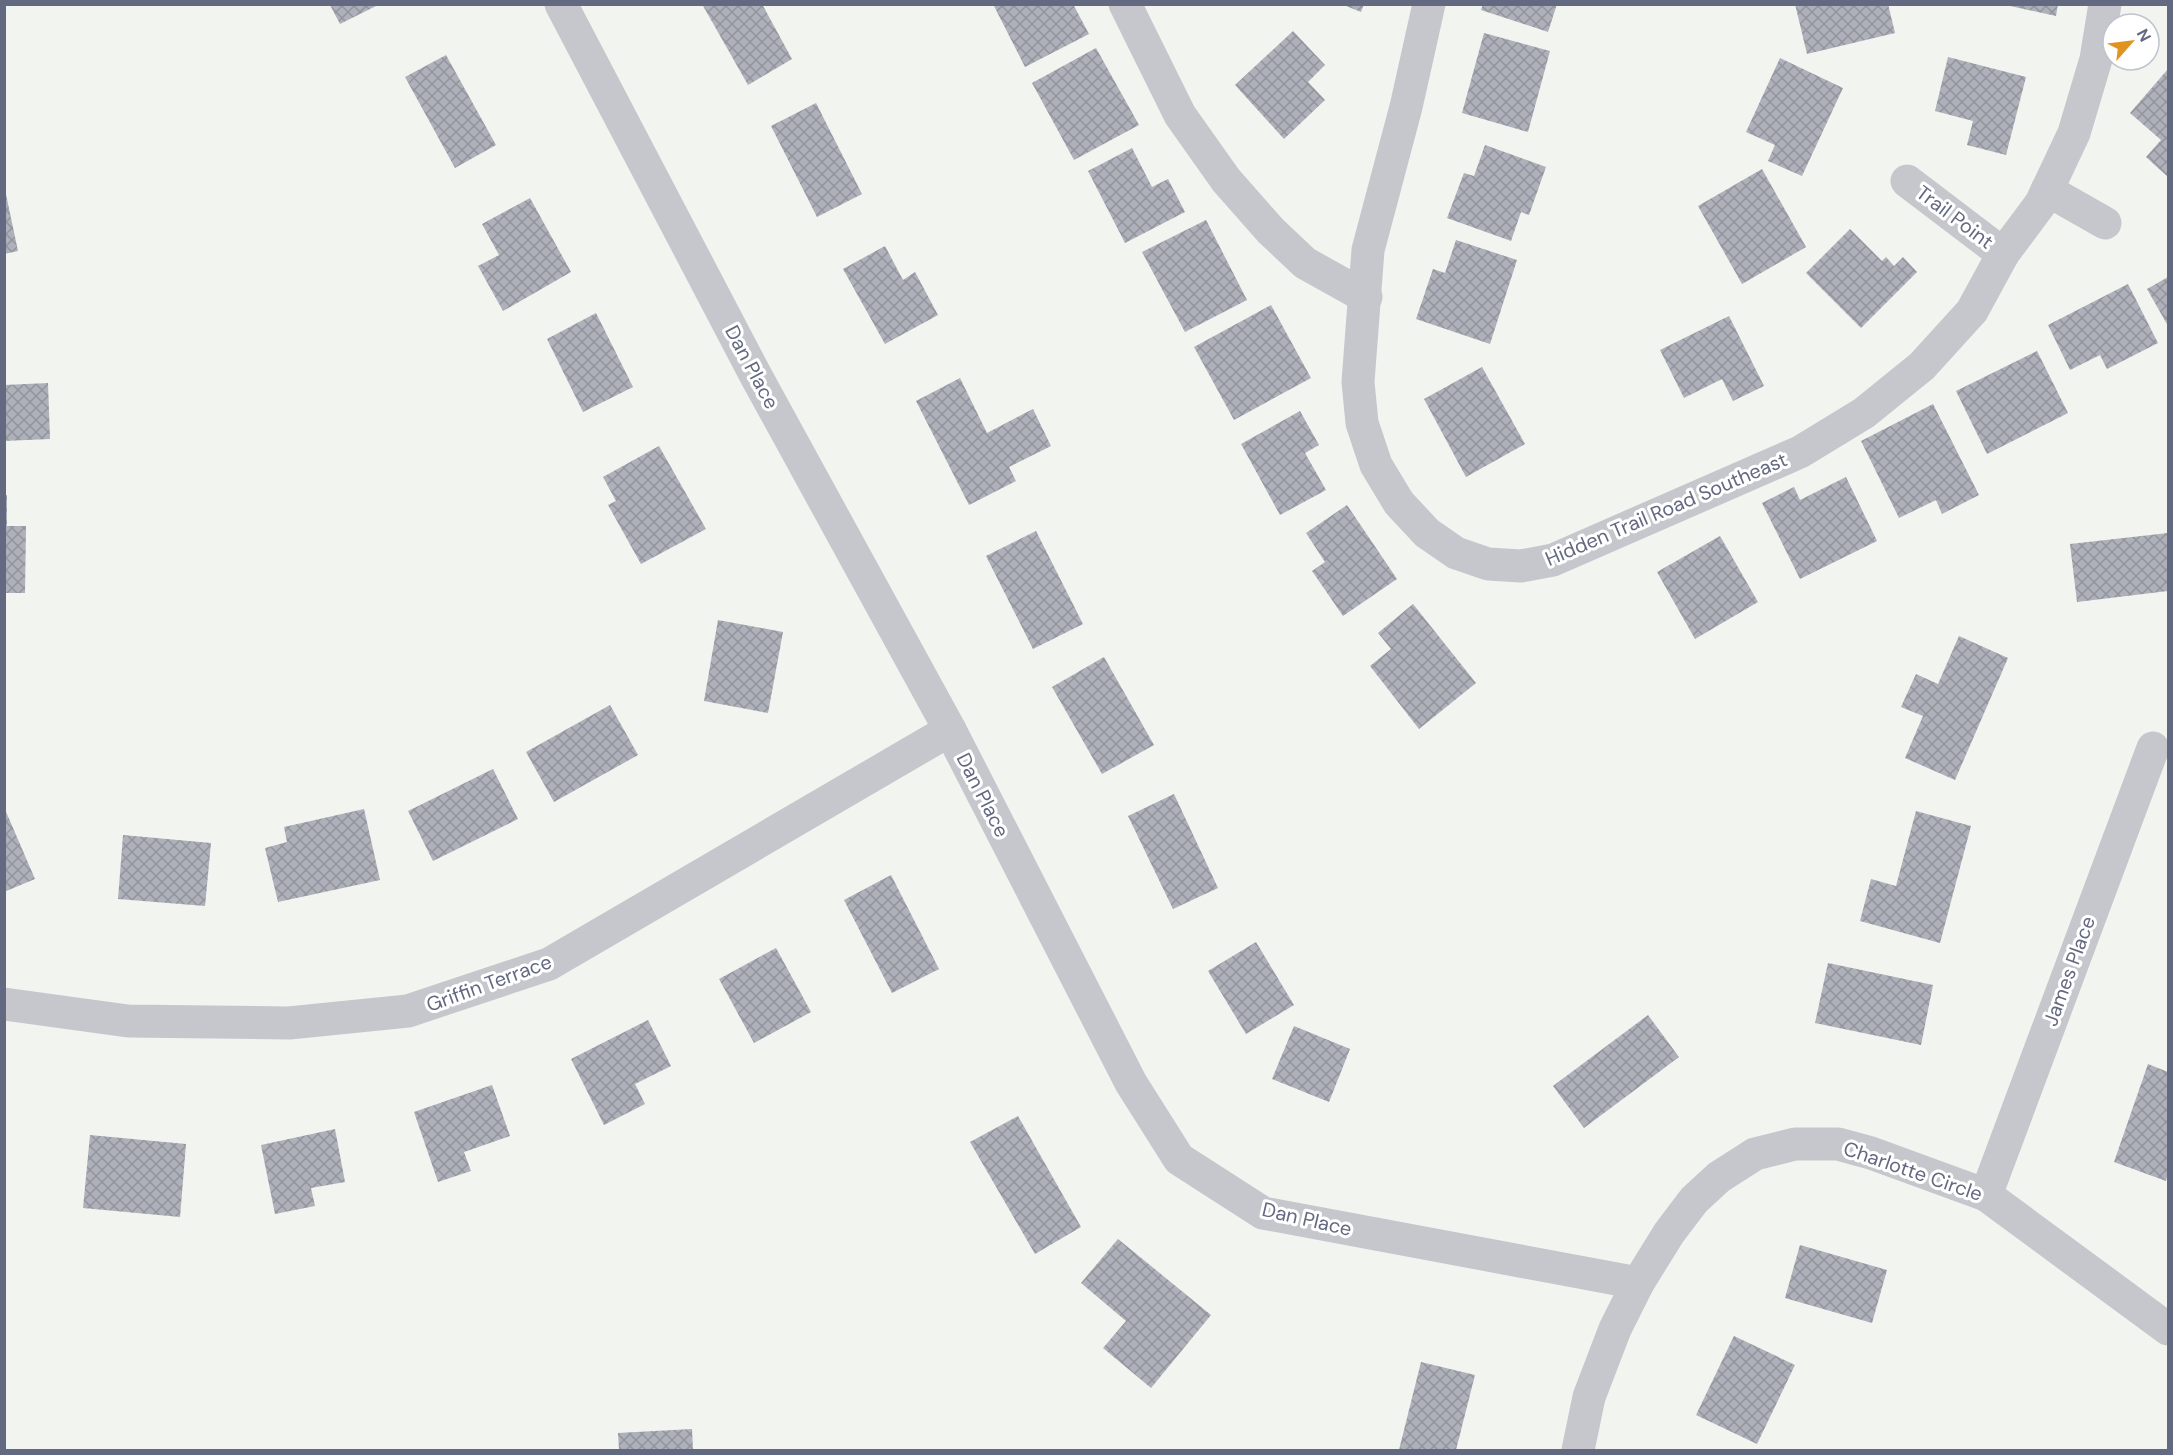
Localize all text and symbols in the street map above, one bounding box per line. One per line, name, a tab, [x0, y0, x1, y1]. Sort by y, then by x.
north arrow	[2101, 12, 2161, 72]
text: N	[2132, 25, 2156, 45]
street label: Trail Point	[1911, 180, 1999, 255]
street label: Dan Place	[719, 321, 785, 413]
street label: Hidden Trail Road Southeast	[1541, 446, 1791, 572]
street label: Dan Place	[951, 748, 1015, 842]
street label: James Place	[2037, 912, 2101, 1030]
street label: Griffin Terrace	[423, 948, 555, 1018]
street label: Charlotte Circle	[1840, 1135, 1986, 1207]
street label: Dan Place	[1260, 1196, 1354, 1242]

